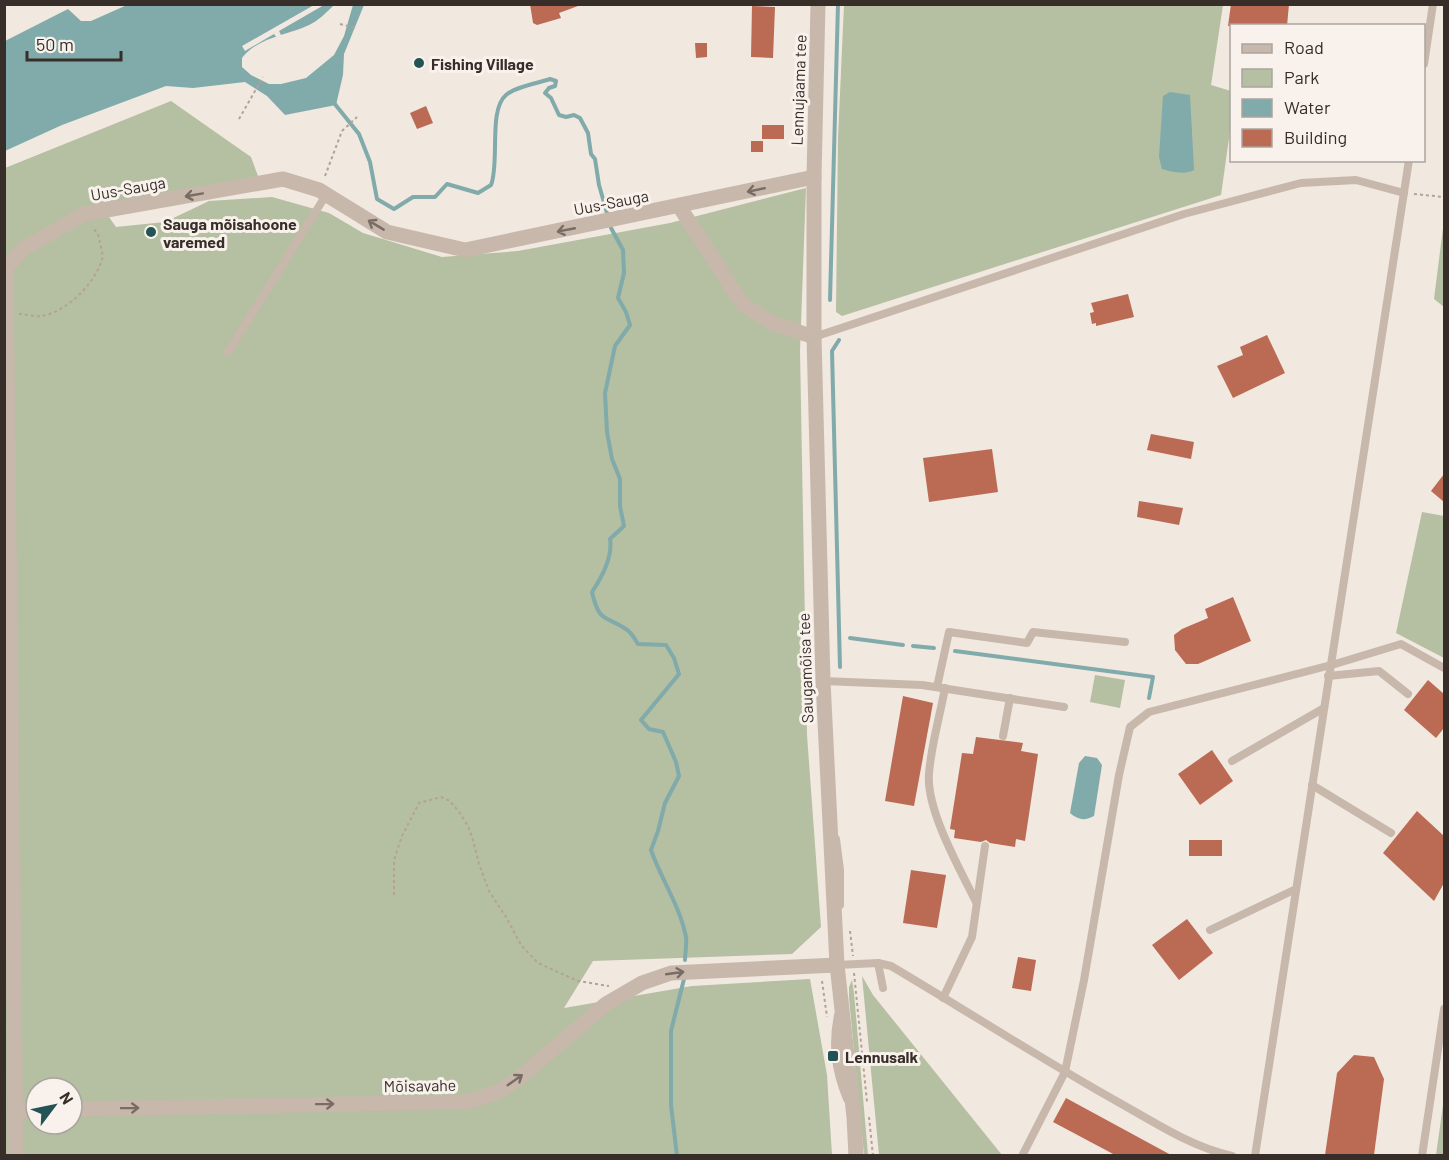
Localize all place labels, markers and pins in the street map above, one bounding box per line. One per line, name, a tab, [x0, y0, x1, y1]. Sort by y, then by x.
place label: Fishing Village	[431, 54, 534, 73]
marker: Fishing Village	[412, 56, 426, 70]
place label: Sauga mõisahoone varemed	[163, 214, 297, 251]
marker: Sauga mõisahoone varemed	[144, 225, 158, 239]
place label: Lennusalk	[845, 1047, 919, 1066]
marker: Lennusalk	[826, 1049, 840, 1063]

